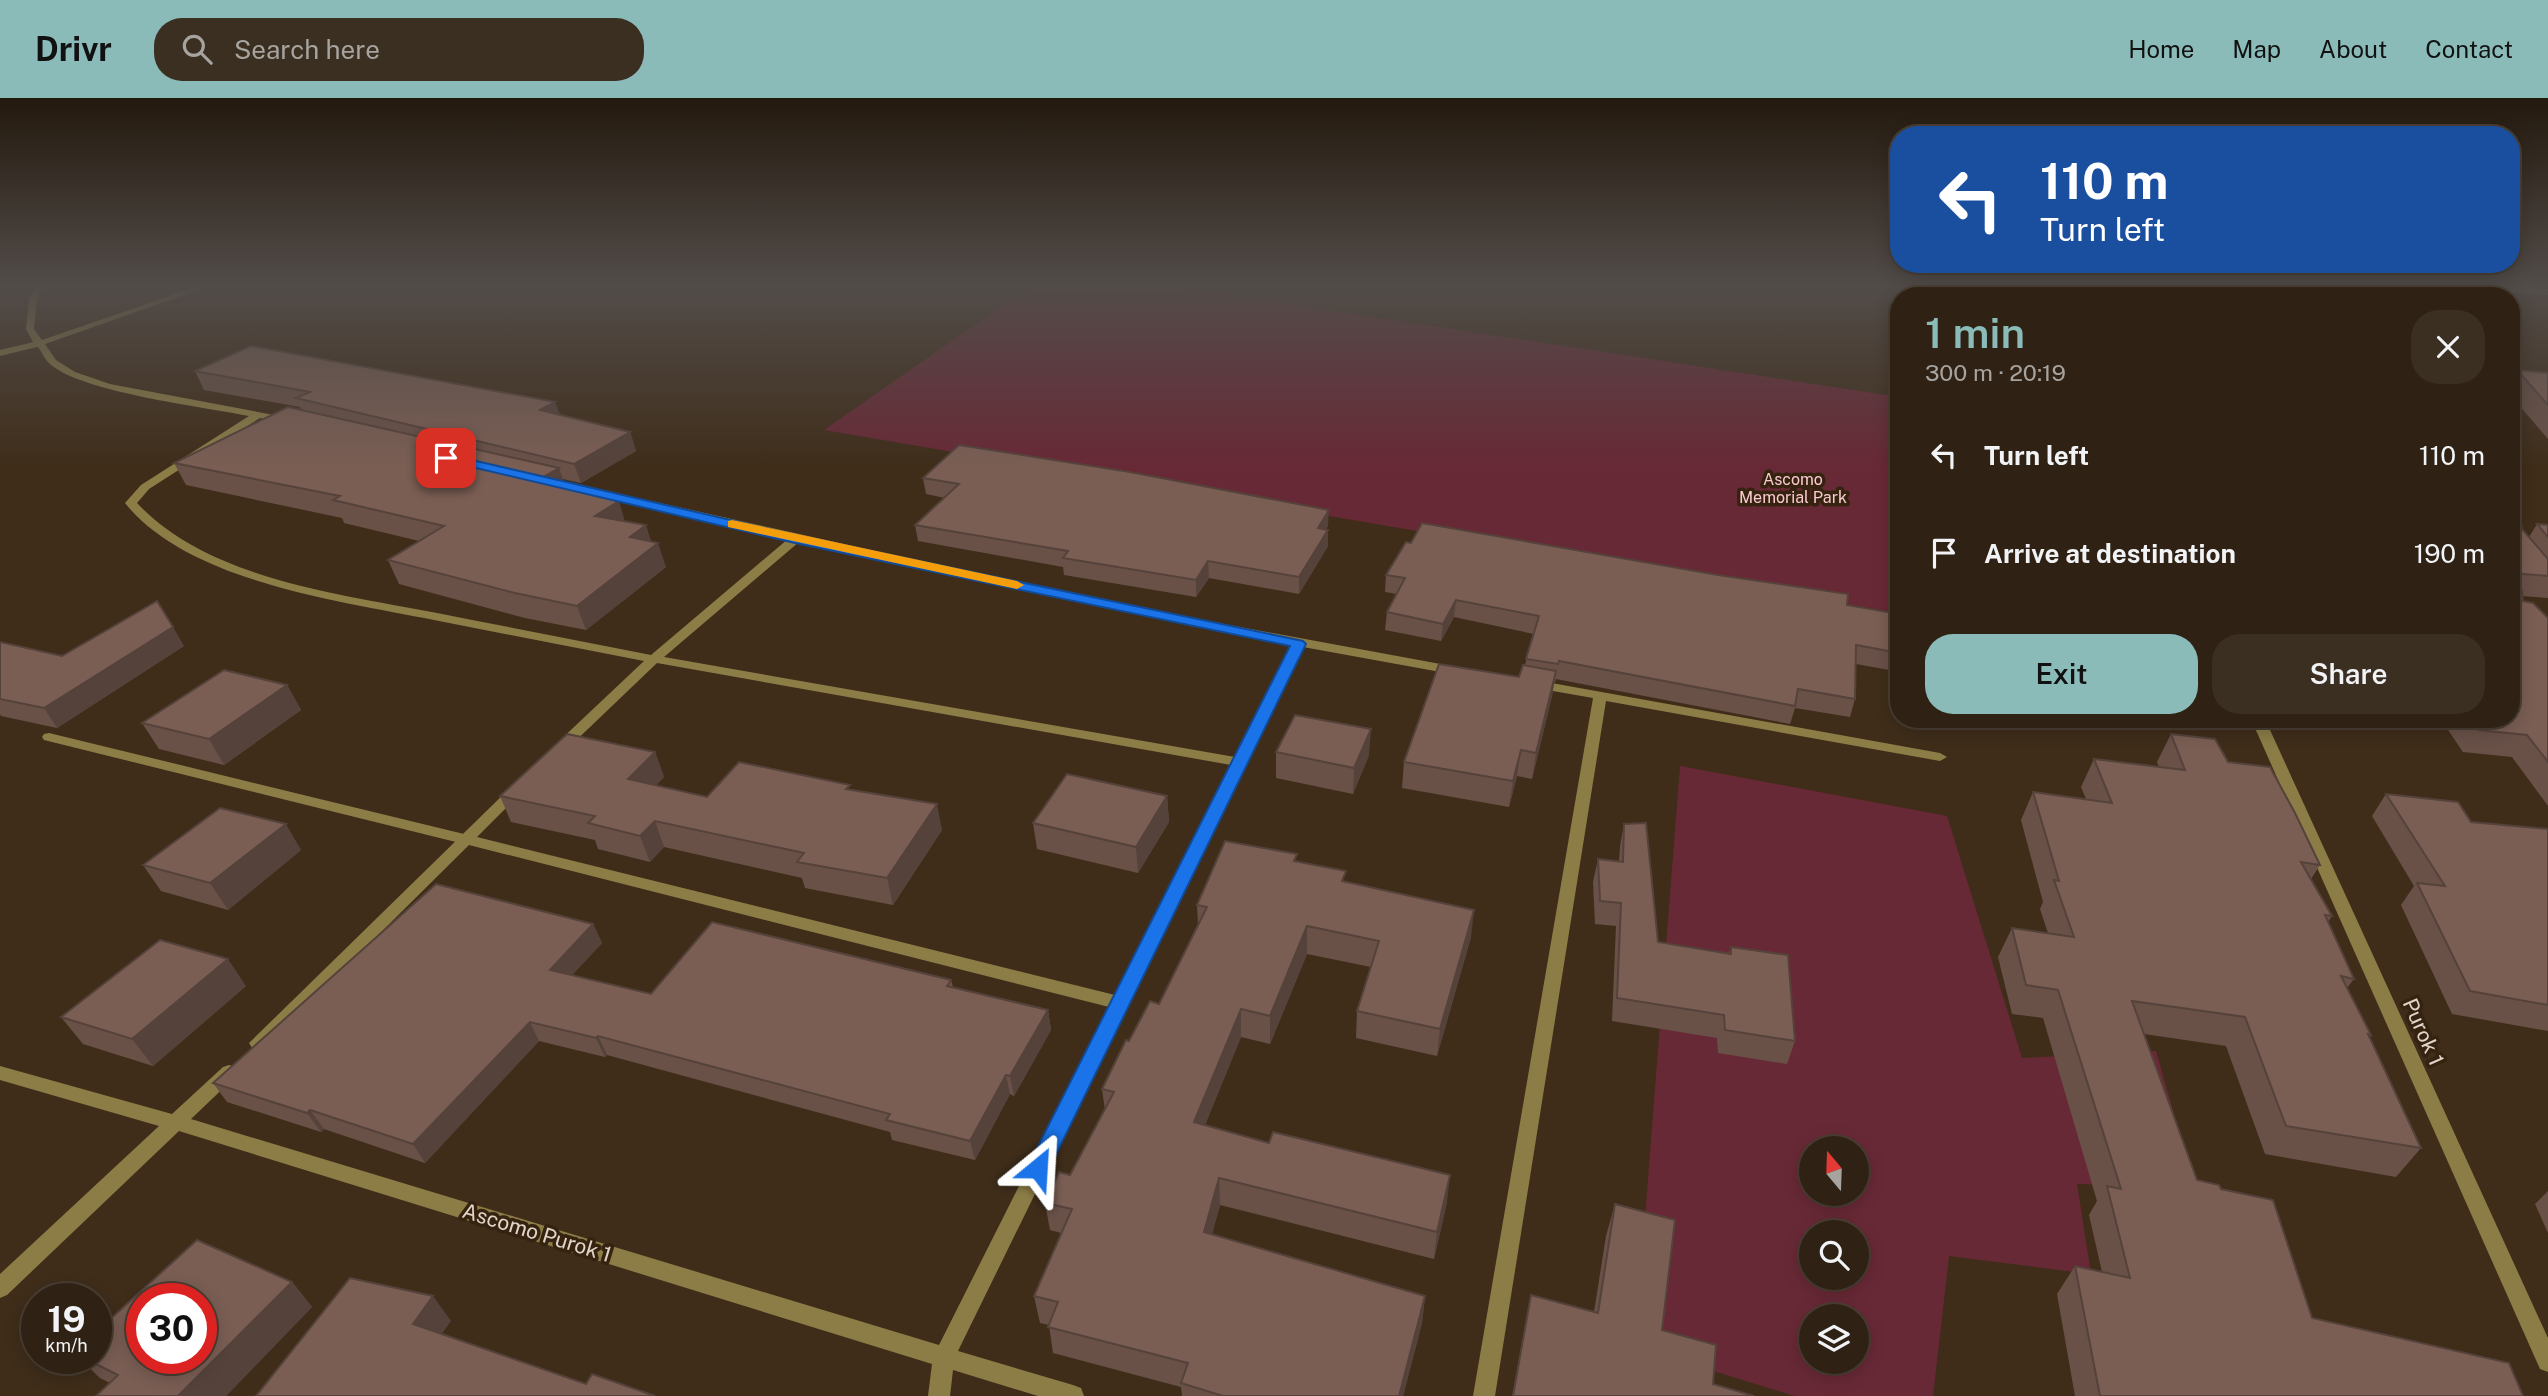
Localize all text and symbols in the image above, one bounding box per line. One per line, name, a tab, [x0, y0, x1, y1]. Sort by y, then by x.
search box	[154, 18, 644, 81]
text: Drivr	[35, 30, 112, 68]
icon: search	[178, 30, 216, 68]
text: Search here	[234, 34, 380, 65]
text: Home	[2128, 35, 2194, 63]
text: Map	[2232, 35, 2281, 63]
text: About	[2319, 35, 2387, 63]
text: Contact	[2425, 35, 2513, 63]
text: 110 m	[2040, 152, 2168, 210]
icon: left	[1925, 154, 2016, 245]
text: Turn left	[2040, 211, 2165, 248]
text: 1 min	[1925, 308, 2025, 357]
button: close	[2411, 310, 2485, 384]
text: 300 m · 20:19	[1925, 359, 2066, 386]
pin	[416, 428, 476, 488]
icon: left	[1925, 436, 1963, 474]
icon: arrive	[427, 439, 465, 477]
text: Turn left	[1984, 440, 2089, 471]
text: 110 m	[2419, 440, 2485, 471]
park label: Ascomo Memorial Park	[1739, 470, 1847, 507]
icon: arrive	[1925, 534, 1963, 572]
text: Arrive at destination	[1984, 538, 2236, 569]
text: 190 m	[2414, 538, 2485, 569]
button: Exit	[1925, 634, 2198, 714]
button: Share	[2212, 634, 2485, 714]
street label: Purok 1	[2398, 994, 2449, 1069]
position arrow	[1001, 1131, 1075, 1205]
north arrow	[1799, 1136, 1869, 1206]
map controls	[1799, 1136, 1869, 1374]
street label: Ascomo Purok 1	[460, 1198, 615, 1267]
button: search	[1799, 1220, 1869, 1290]
speed limit sign: 30	[126, 1283, 217, 1374]
text: 19	[47, 1299, 86, 1340]
button: layers	[1799, 1304, 1869, 1374]
text: km/h	[45, 1335, 88, 1356]

